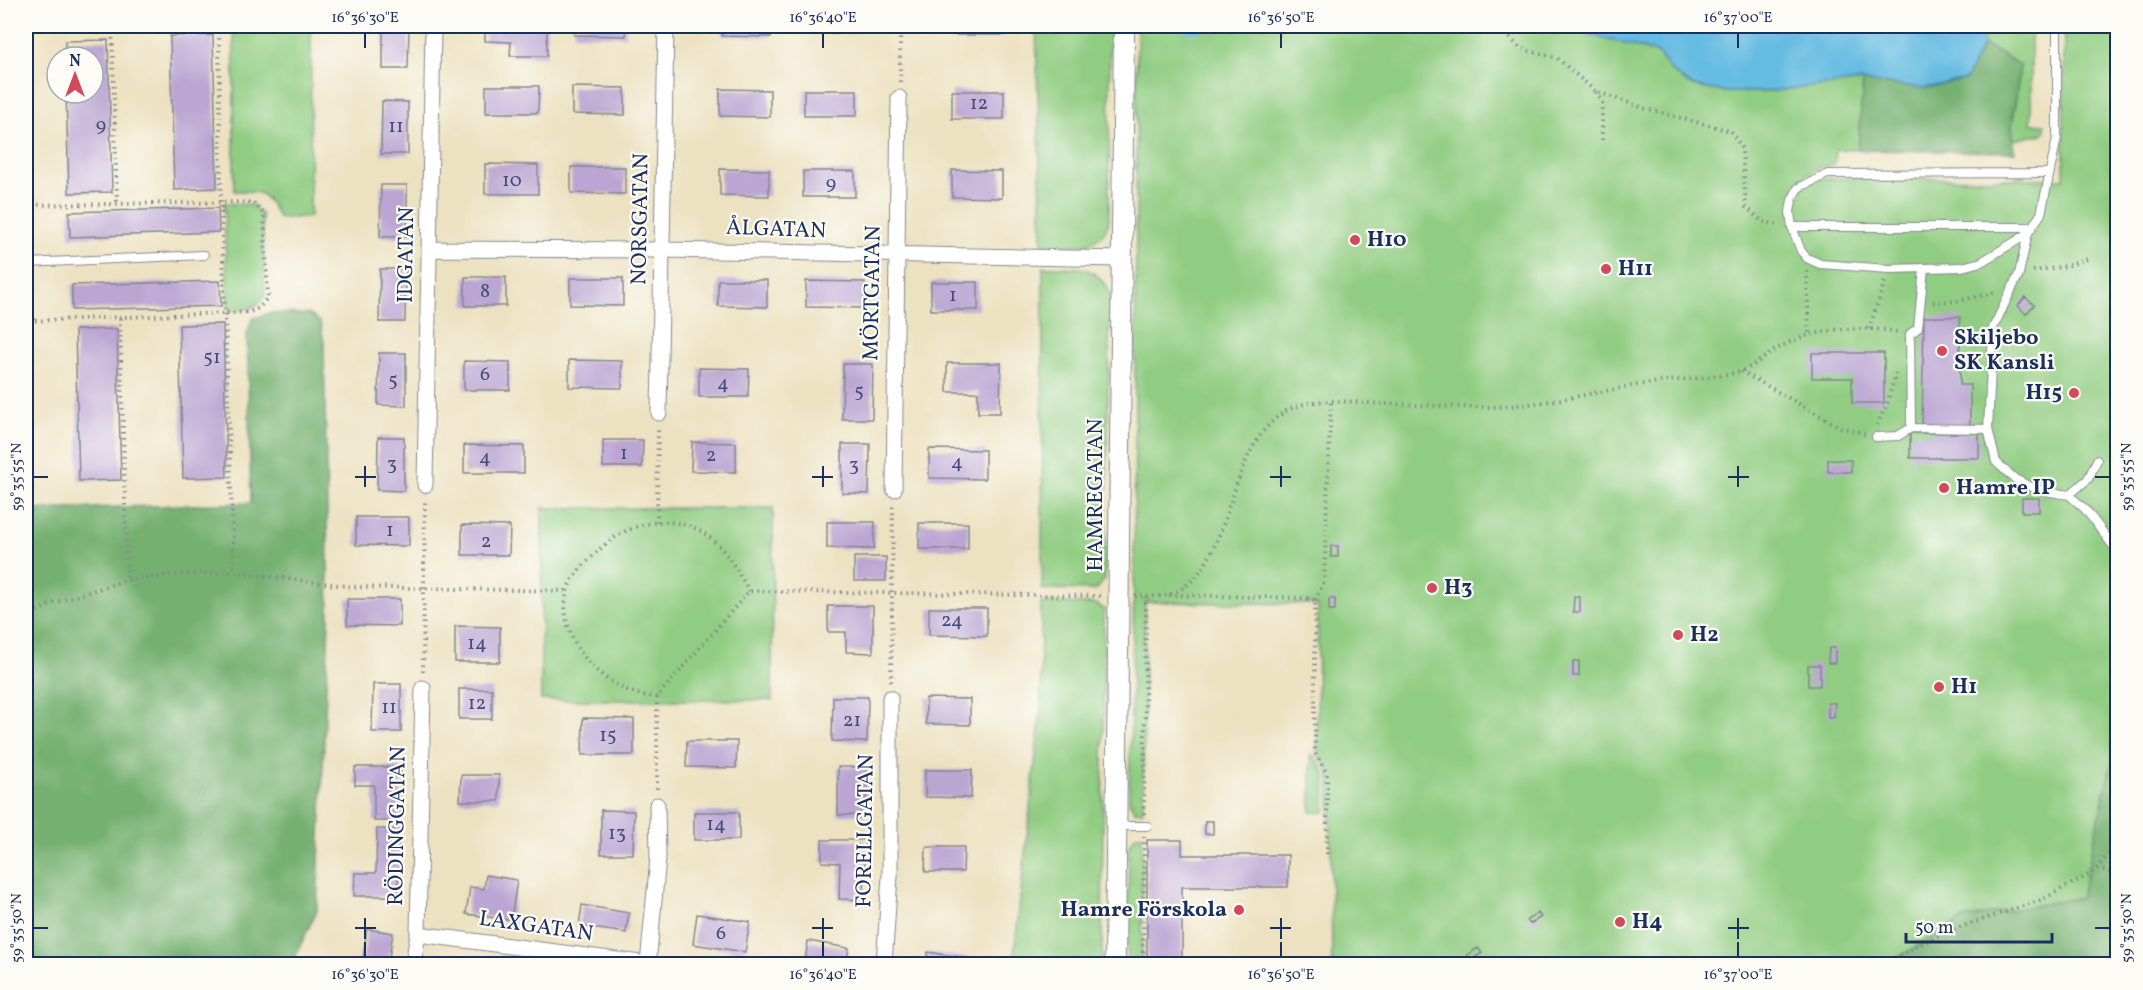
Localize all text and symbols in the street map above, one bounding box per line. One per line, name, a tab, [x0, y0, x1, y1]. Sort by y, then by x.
text: 16°36'30"E	[331, 8, 399, 29]
text: 16°36'40"E	[789, 8, 857, 29]
text: 16°36'50"E	[1247, 8, 1315, 29]
text: 16°37'00"E	[1704, 8, 1772, 29]
north arrow	[45, 45, 105, 105]
text: N	[69, 51, 81, 73]
house number: 12	[970, 90, 988, 118]
house number: 9	[96, 112, 106, 140]
house number: 11	[388, 113, 404, 141]
street label: NORSGATAN	[624, 153, 658, 285]
house number: 10	[502, 167, 522, 195]
house number: 9	[826, 170, 836, 198]
street label: IDGATAN	[391, 207, 423, 303]
street label: ÅLGATAN	[725, 213, 827, 247]
street label: MÖRTGATAN	[856, 225, 890, 361]
place label: H10	[1367, 225, 1407, 256]
marker: H10	[1348, 233, 1362, 247]
place label: H11	[1618, 254, 1653, 285]
marker: H11	[1599, 262, 1613, 276]
house number: 8	[480, 278, 490, 306]
house number: 1	[949, 282, 957, 310]
place label: Skiljebo SK Kansli	[1954, 323, 2055, 379]
house number: 51	[203, 344, 221, 372]
marker: Skiljebo SK Kansli	[1935, 344, 1949, 358]
house number: 6	[480, 361, 490, 389]
house number: 5	[388, 367, 398, 395]
house number: 4	[717, 370, 729, 398]
house number: 5	[854, 378, 864, 406]
place label: H15	[2025, 378, 2062, 409]
marker: H15	[2067, 386, 2081, 400]
street label: HAMREGATAN	[1081, 418, 1112, 572]
house number: 1	[620, 440, 628, 468]
house number: 2	[706, 442, 716, 470]
text: 59°35'55"N	[7, 443, 28, 511]
text: 59°35'55"N	[2117, 443, 2138, 511]
house number: 4	[479, 444, 491, 472]
house number: 4	[951, 449, 963, 477]
house number: 3	[387, 451, 397, 479]
house number: 3	[849, 452, 859, 480]
place label: Hamre IP	[1956, 473, 2055, 504]
marker: Hamre IP	[1937, 481, 1951, 495]
house number: 1	[386, 517, 394, 545]
house number: 2	[481, 528, 491, 556]
place label: H3	[1444, 573, 1472, 604]
marker: H3	[1425, 581, 1439, 595]
house number: 24	[941, 607, 963, 635]
place label: H2	[1690, 620, 1719, 651]
marker: H2	[1671, 628, 1685, 642]
house number: 14	[467, 630, 487, 658]
place label: H1	[1951, 672, 1977, 703]
marker: H1	[1932, 680, 1946, 694]
house number: 12	[468, 690, 486, 718]
house number: 11	[381, 694, 397, 722]
house number: 21	[843, 707, 861, 735]
house number: 15	[599, 722, 617, 750]
street label: RÖDINGGATAN	[381, 746, 415, 906]
street label: FORELLGATAN	[849, 754, 883, 908]
house number: 14	[706, 811, 726, 839]
house number: 13	[608, 820, 626, 848]
text: 59°35'50"N	[7, 893, 28, 963]
text: 59°35'50"N	[2117, 893, 2138, 963]
place label: Hamre Förskola	[1061, 895, 1227, 926]
marker: Hamre Förskola	[1232, 903, 1246, 917]
street label: LAXGATAN	[477, 904, 595, 950]
scale bar	[1906, 906, 2052, 944]
place label: H4	[1632, 907, 1662, 938]
marker: H4	[1613, 915, 1627, 929]
text: 50 m	[1915, 916, 1954, 941]
house number: 6	[716, 920, 726, 948]
text: 16°36'30"E	[331, 965, 399, 986]
text: 16°36'40"E	[789, 965, 857, 986]
text: 16°36'50"E	[1247, 965, 1315, 986]
text: 16°37'00"E	[1704, 965, 1772, 986]

